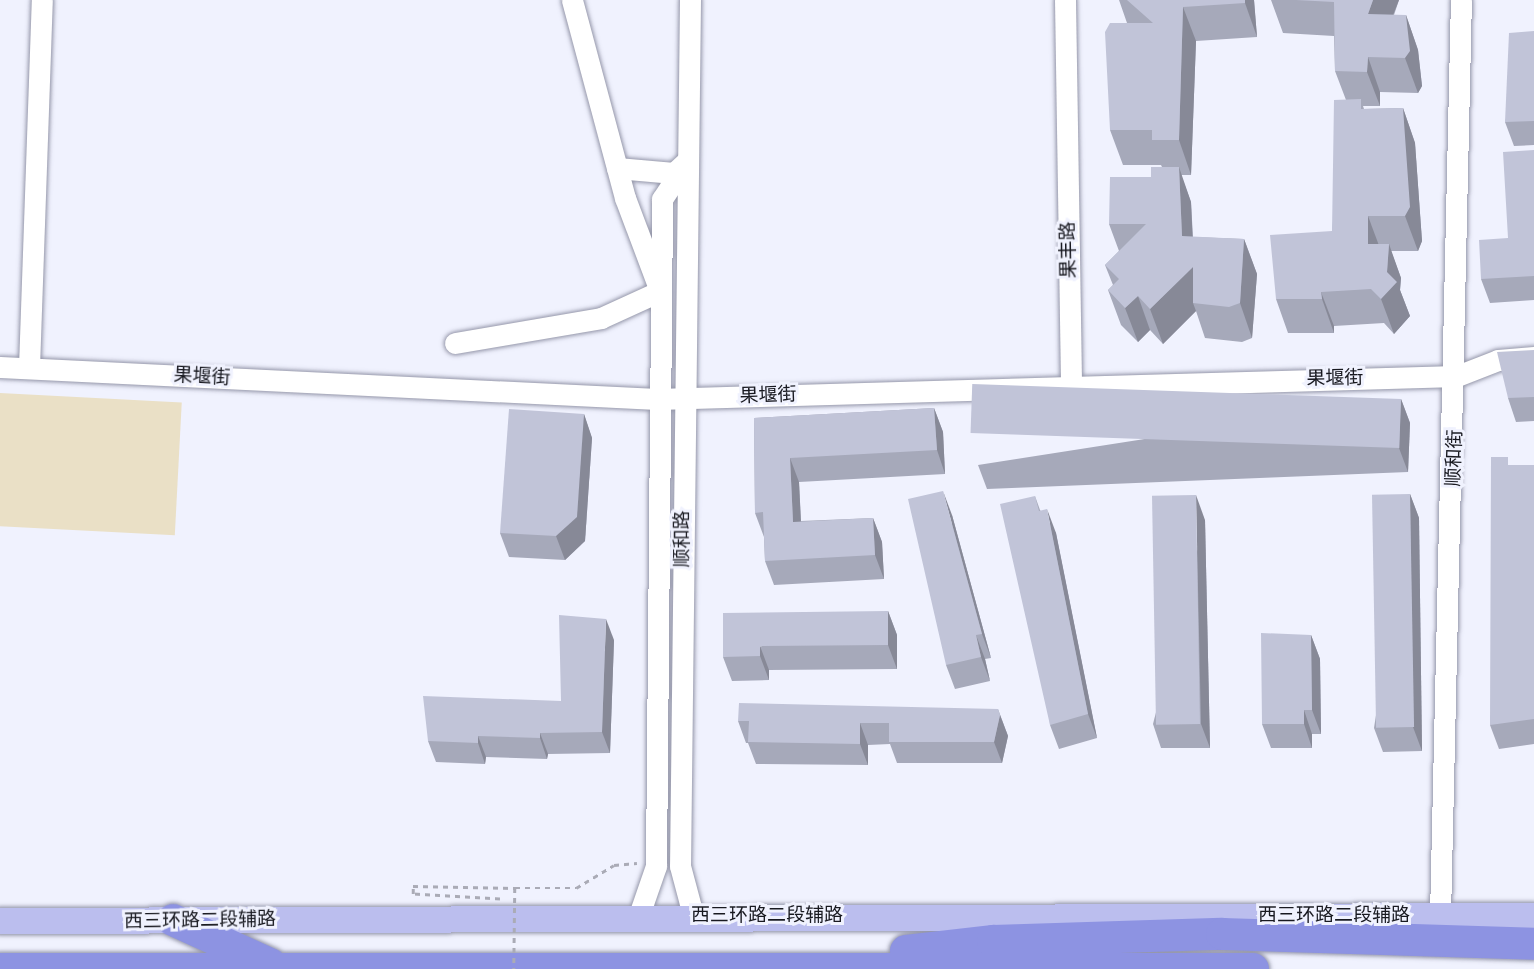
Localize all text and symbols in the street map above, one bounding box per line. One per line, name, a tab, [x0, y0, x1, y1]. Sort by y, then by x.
street label: 果丰路	[1056, 221, 1080, 279]
street label: 果堰街	[173, 363, 231, 389]
street label: 果堰街	[1306, 366, 1364, 390]
street label: 果堰街	[739, 383, 797, 407]
street label: 顺和街	[1442, 429, 1466, 487]
street label: 顺和路	[671, 511, 693, 567]
street label: 西三环路二段辅路	[691, 904, 843, 926]
street label: 西三环路二段辅路	[1258, 904, 1410, 926]
street label: 西三环路二段辅路	[124, 907, 276, 933]

